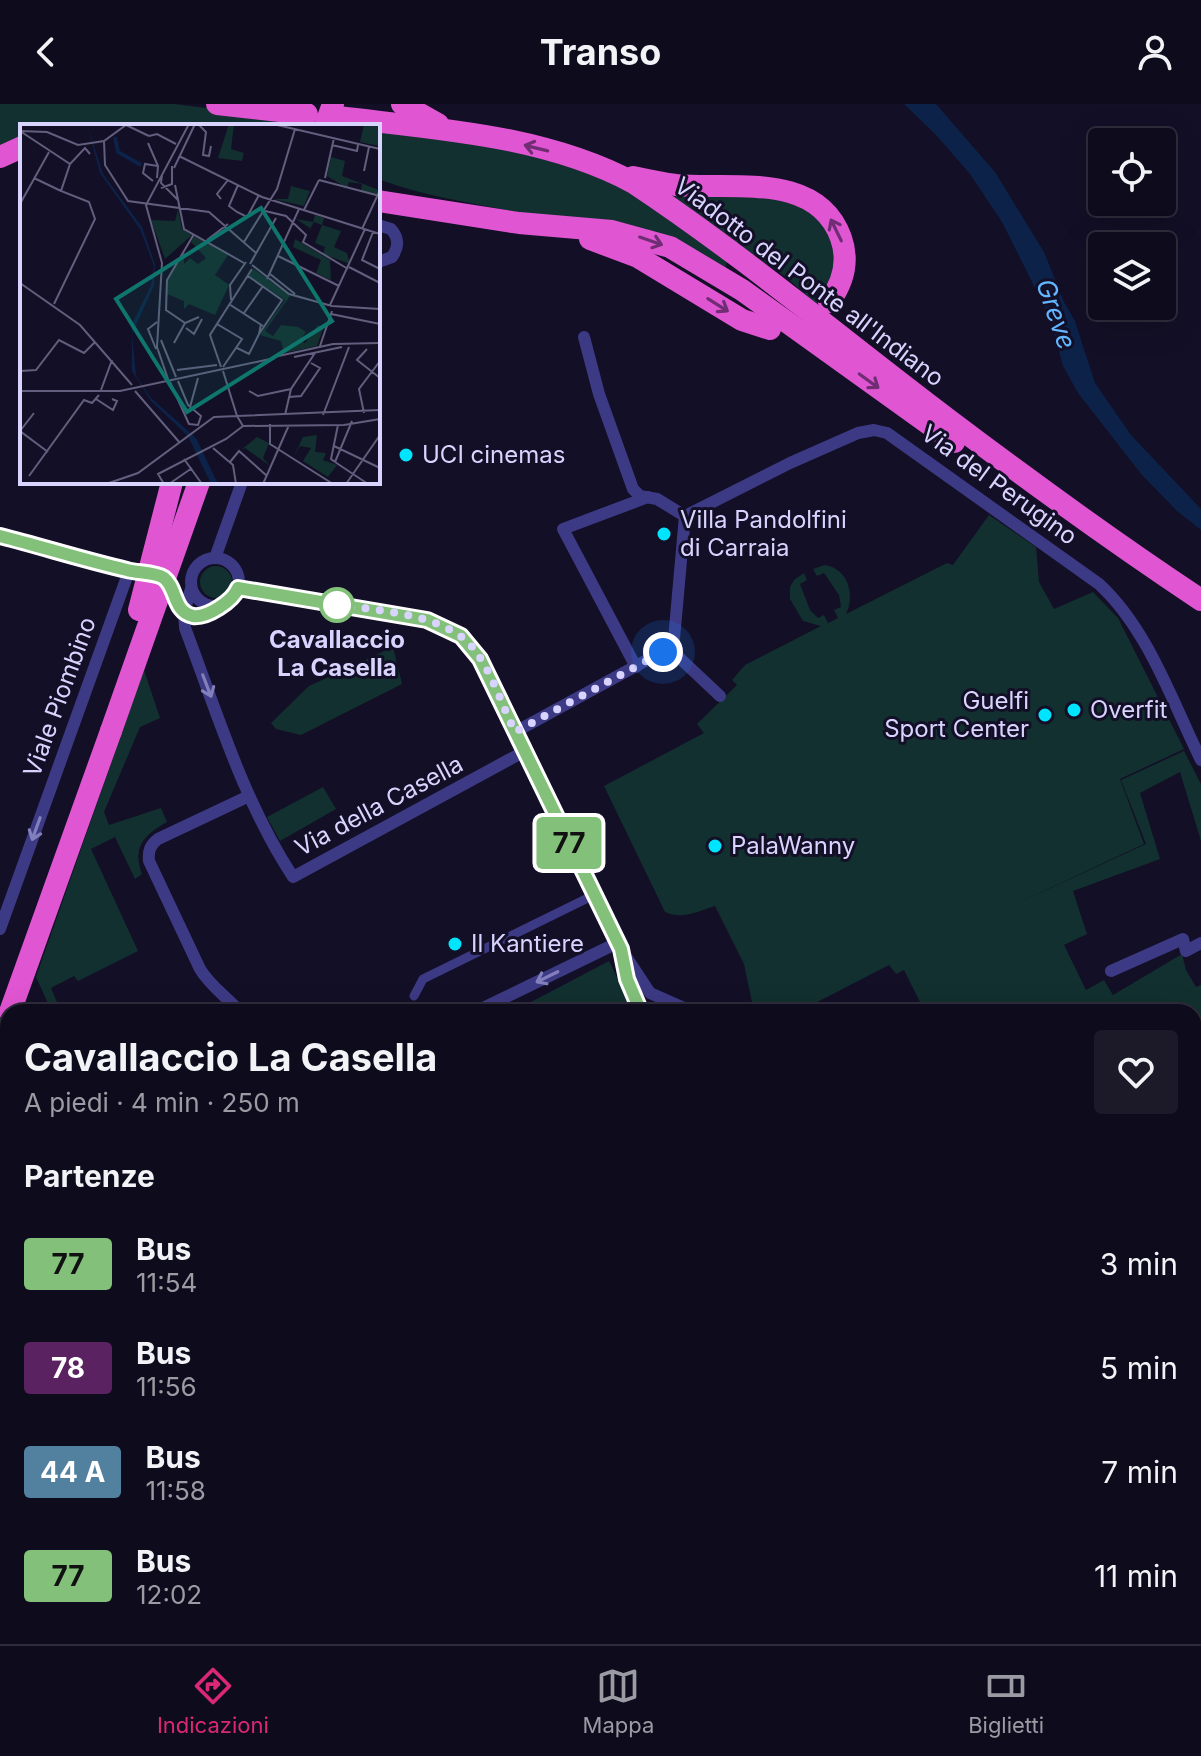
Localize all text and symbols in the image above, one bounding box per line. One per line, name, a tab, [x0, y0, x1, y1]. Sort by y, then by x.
icon: back	[24, 30, 68, 74]
text: Transo	[540, 30, 661, 74]
icon: person	[1133, 30, 1177, 74]
inset map	[20, 124, 380, 484]
map controls	[1088, 128, 1176, 320]
button: locate	[1088, 128, 1176, 216]
one-way arrow	[524, 140, 550, 155]
street label: Viadotto del Ponte all'Indiano	[669, 171, 950, 392]
one-way arrow	[828, 218, 843, 242]
button: layers	[1088, 232, 1176, 320]
one-way arrow	[638, 234, 663, 249]
water label: Greve	[1030, 275, 1083, 353]
one-way arrow	[706, 298, 729, 314]
one-way arrow	[858, 372, 879, 389]
street label: Via del Perugino	[916, 418, 1083, 551]
place label: UCI cinemas	[422, 440, 565, 469]
marker: UCI cinemas	[397, 446, 415, 464]
place label: Villa Pandolfini di Carraia	[680, 505, 847, 562]
marker: Villa Pandolfini di Carraia	[655, 525, 673, 543]
marker: Cavallaccio La Casella	[320, 588, 354, 622]
street label: Viale Piombino	[17, 613, 102, 781]
place label: Cavallaccio La Casella	[269, 625, 405, 682]
your location	[643, 632, 683, 672]
one-way arrow	[201, 673, 215, 698]
place label: Guelfi Sport Center	[884, 686, 1029, 743]
place label: Overfit	[1090, 695, 1167, 724]
marker: Overfit	[1065, 701, 1083, 719]
marker: Guelfi Sport Center	[1036, 706, 1054, 724]
street label: Via della Casella	[290, 749, 468, 862]
one-way arrow	[28, 816, 42, 840]
line badge: 77	[533, 817, 605, 869]
text: 77	[552, 826, 586, 860]
place label: PalaWanny	[731, 831, 855, 860]
marker: PalaWanny	[706, 837, 724, 855]
place label: Il Kantiere	[471, 929, 584, 958]
marker: Il Kantiere	[446, 935, 464, 953]
one-way arrow	[536, 970, 560, 985]
button: heart	[1094, 1030, 1178, 1114]
text: Cavallaccio La Casella	[24, 1034, 437, 1080]
text: A piedi · 4 min · 250 m	[24, 1087, 300, 1118]
text: Partenze	[24, 1158, 155, 1194]
text: Bus	[136, 1231, 191, 1267]
text: 3 min	[1100, 1246, 1178, 1282]
text: 77	[51, 1247, 85, 1281]
text: 11:54	[136, 1267, 197, 1298]
text: Bus	[136, 1335, 191, 1371]
text: 5 min	[1100, 1350, 1178, 1386]
text: 78	[51, 1351, 85, 1385]
text: 11:56	[136, 1371, 197, 1402]
text: Bus	[145, 1439, 201, 1475]
text: 7 min	[1101, 1454, 1178, 1490]
text: 44 A	[40, 1455, 105, 1489]
text: 11:58	[145, 1475, 206, 1506]
text: Bus	[136, 1543, 191, 1579]
text: 11 min	[1094, 1558, 1178, 1594]
text: 77	[51, 1559, 85, 1593]
text: 12:02	[136, 1579, 202, 1610]
tab: Indicazioni	[157, 1664, 269, 1738]
tab: Mappa	[583, 1664, 654, 1738]
tab: Biglietti	[968, 1664, 1044, 1738]

